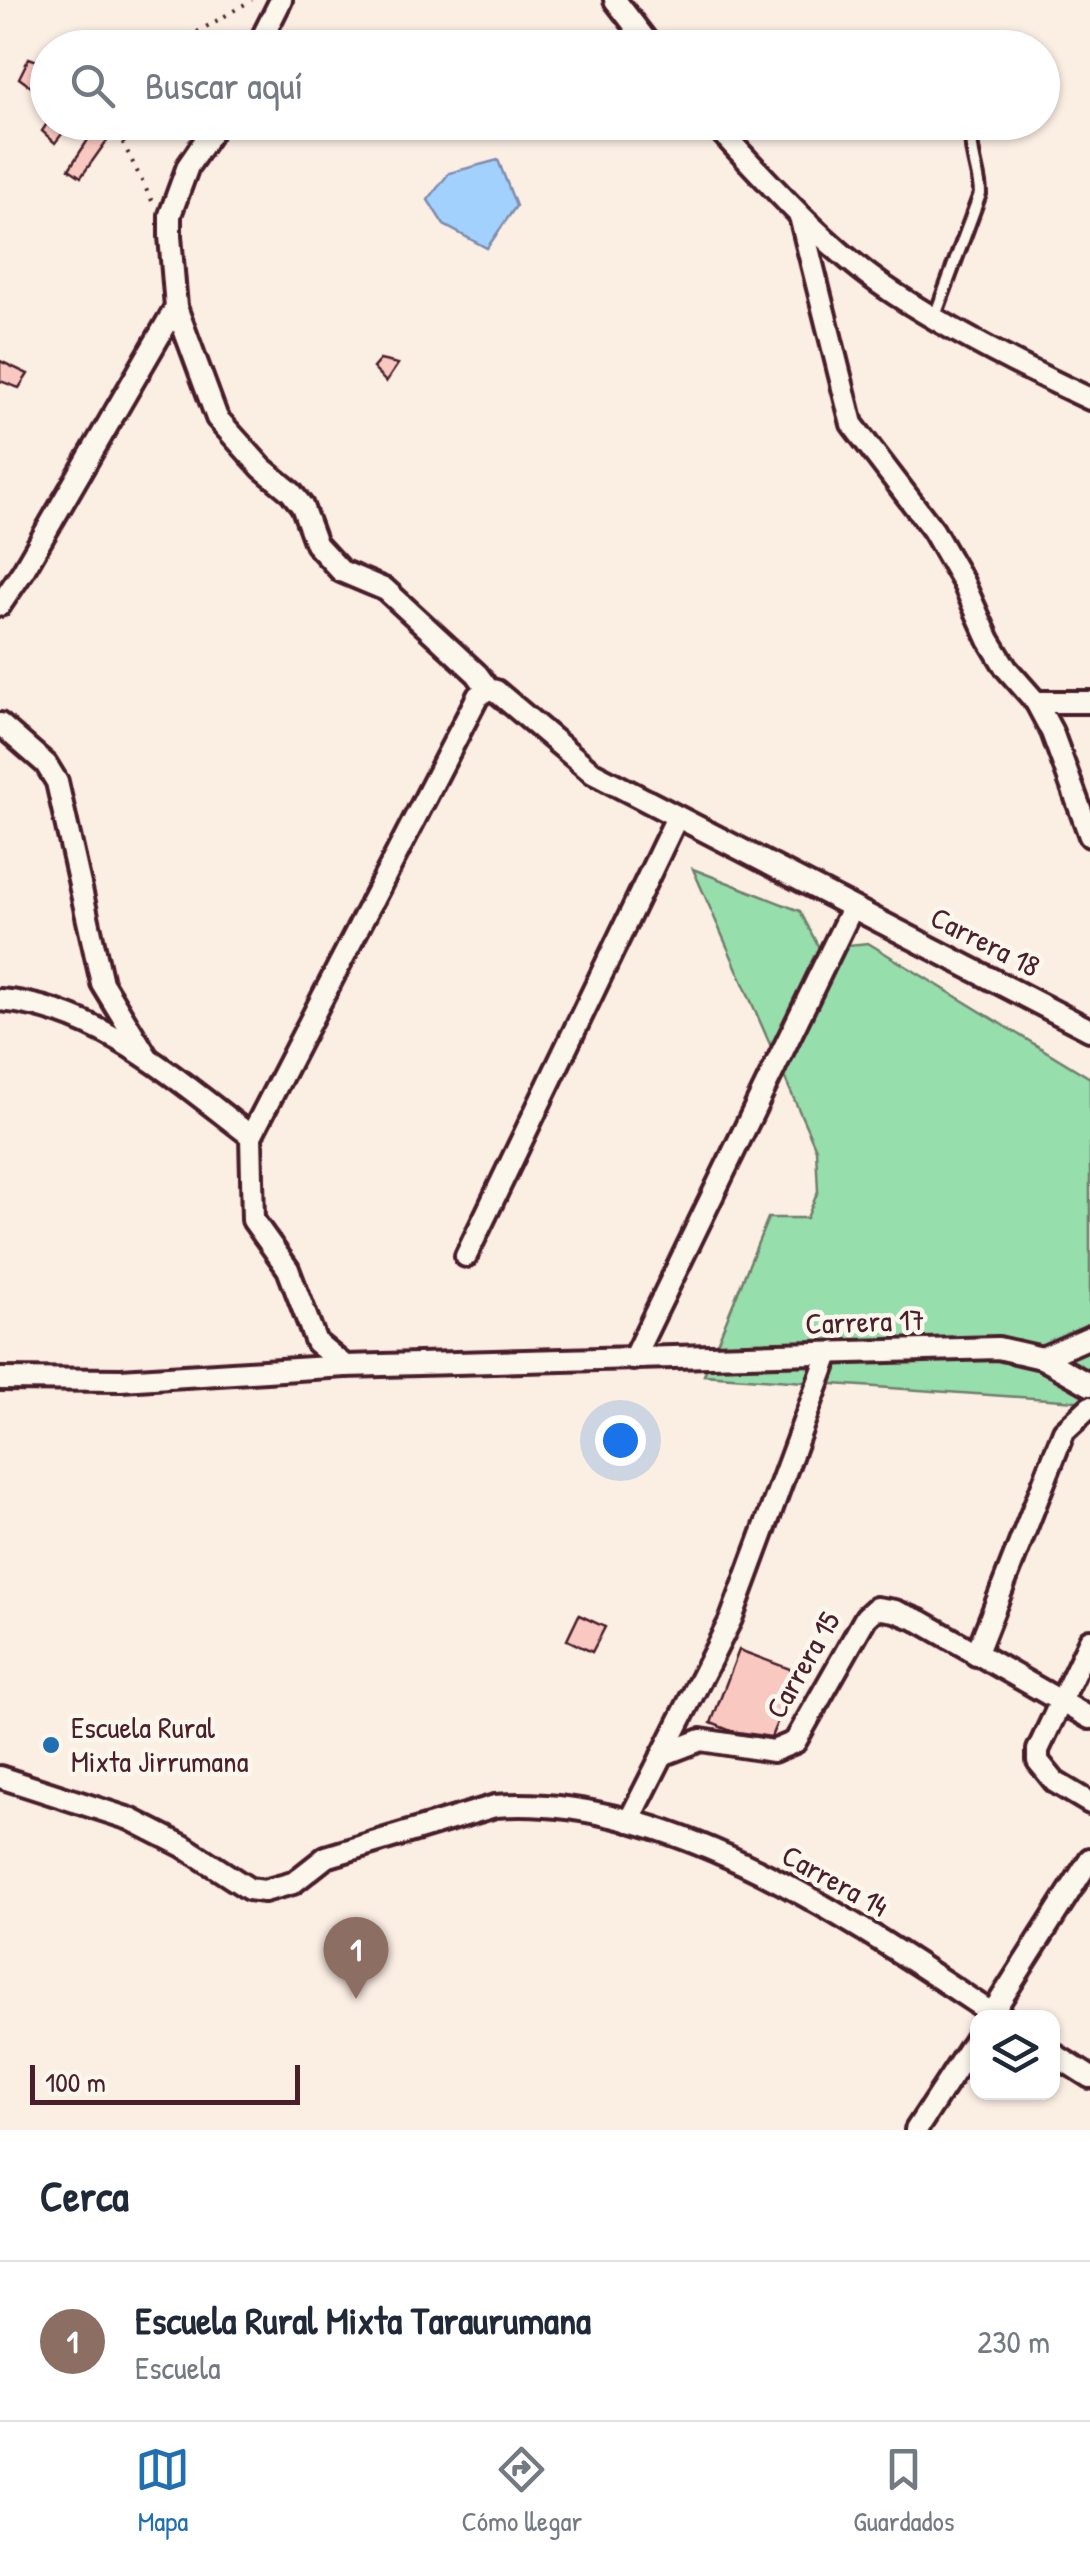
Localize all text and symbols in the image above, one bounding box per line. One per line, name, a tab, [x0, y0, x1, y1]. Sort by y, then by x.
search box	[30, 30, 1060, 140]
icon: search	[65, 58, 120, 113]
text: Buscar aquí	[145, 59, 303, 111]
street label: Carrera 18	[924, 897, 1047, 986]
street label: Carrera 17	[805, 1299, 925, 1343]
your location	[595, 1415, 646, 1466]
street label: Carrera 15	[756, 1604, 849, 1725]
place label: Escuela Rural Mixta Jirrumana	[71, 1707, 249, 1781]
marker: Escuela Rural Mixta Jirrumana	[40, 1734, 62, 1756]
street label: Carrera 14	[775, 1835, 896, 1926]
pin: 1	[324, 1916, 388, 1999]
map controls	[970, 2010, 1060, 2100]
button: layers	[970, 2010, 1060, 2100]
scale bar	[30, 2060, 300, 2104]
text: 100 m	[45, 2063, 106, 2101]
text: Cerca	[40, 2167, 129, 2224]
text: Escuela Rural Mixta Taraurumana	[135, 2294, 591, 2346]
text: 1	[67, 2320, 78, 2363]
text: 230 m	[977, 2320, 1050, 2363]
text: Escuela	[135, 2346, 220, 2389]
tab: Mapa	[135, 2442, 190, 2540]
tab: Cómo llegar	[461, 2442, 582, 2540]
tab: Guardados	[853, 2442, 954, 2540]

